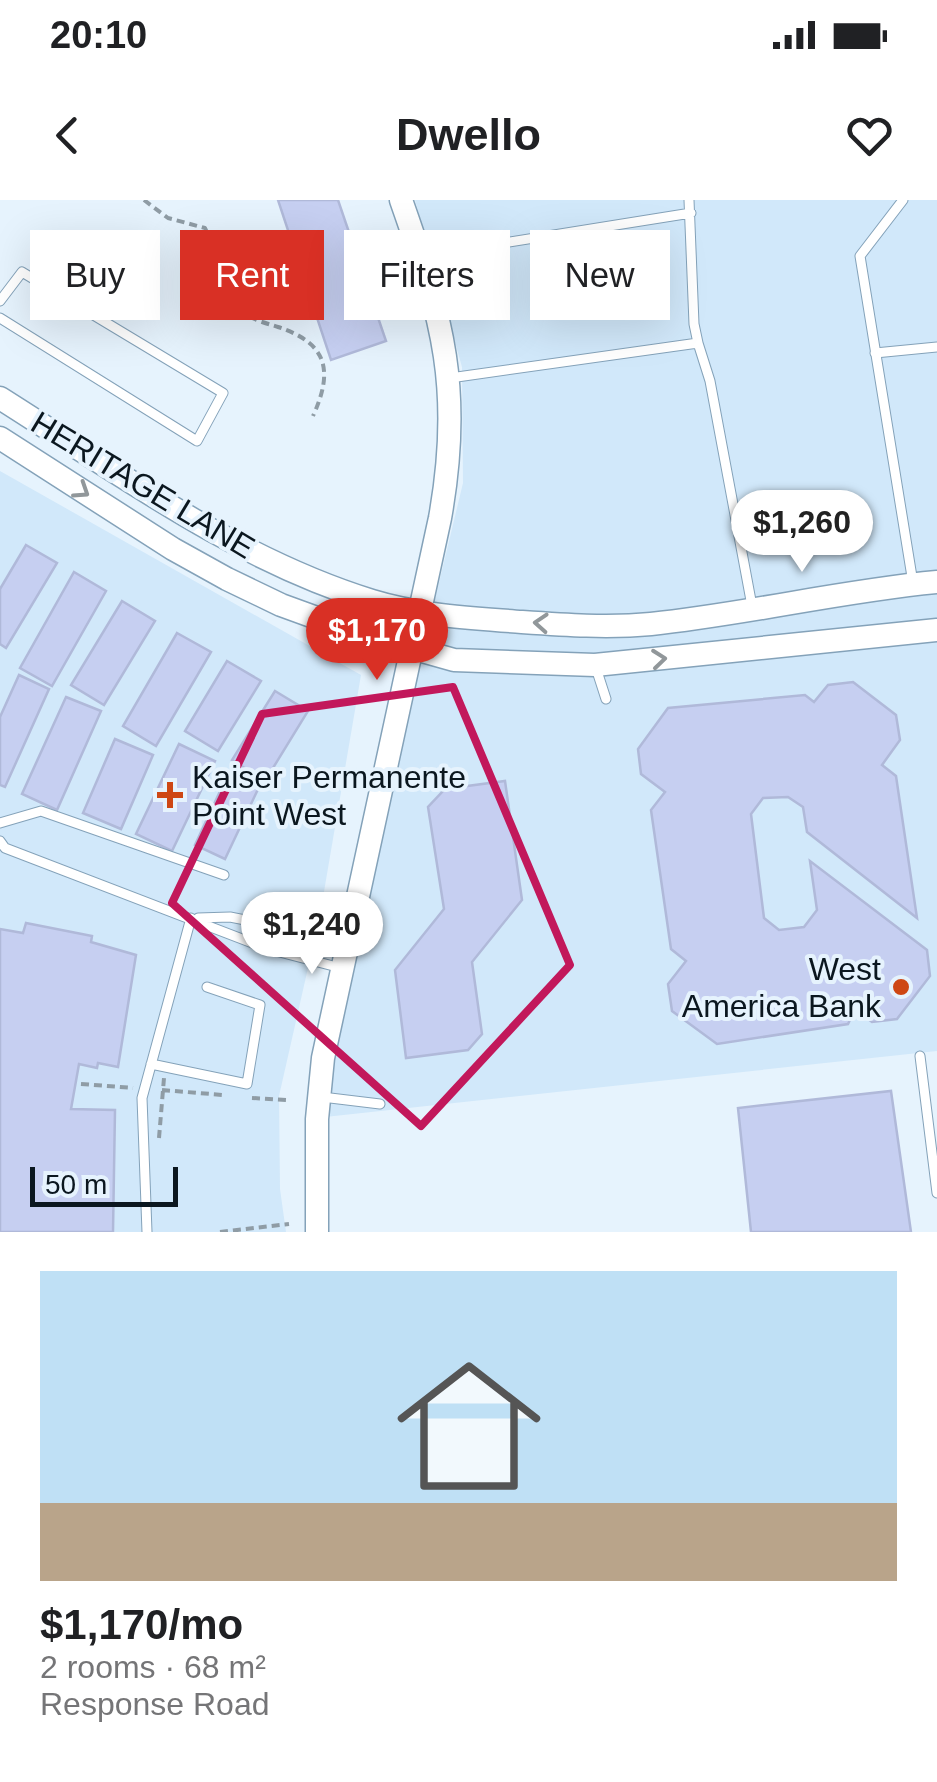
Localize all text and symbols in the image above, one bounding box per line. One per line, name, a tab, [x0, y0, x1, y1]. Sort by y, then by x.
text: 20:10	[50, 14, 147, 56]
icon: back	[40, 108, 95, 163]
icon: heart	[842, 108, 897, 163]
text: Dwello	[396, 109, 541, 160]
chip: Buy	[30, 230, 160, 320]
chip: Rent	[180, 230, 324, 320]
chip: Filters	[344, 230, 510, 320]
chip: New	[530, 230, 670, 320]
street label: HERITAGE LANE	[25, 404, 261, 566]
one-way arrow	[71, 478, 89, 497]
pin: $1,260	[721, 490, 883, 575]
text: $1,260	[753, 504, 851, 540]
pin: $1,170	[296, 598, 458, 683]
text: $1,170	[328, 612, 426, 648]
one-way arrow	[533, 613, 549, 634]
one-way arrow	[652, 649, 668, 671]
place label: Kaiser Permanente Point West	[192, 759, 466, 832]
marker: Kaiser Permanente Point West	[157, 782, 183, 808]
pin: $1,240	[231, 892, 393, 977]
text: $1,240	[263, 906, 361, 942]
place label: West America Bank	[682, 951, 882, 1024]
marker: West America Bank	[890, 976, 912, 998]
scale bar	[30, 1162, 178, 1206]
text: 50 m	[45, 1169, 107, 1200]
icon: home	[379, 1336, 559, 1516]
text: $1,170/mo	[40, 1601, 243, 1648]
text: 2 rooms · 68 m²	[40, 1649, 266, 1685]
text: Response Road	[40, 1686, 269, 1722]

